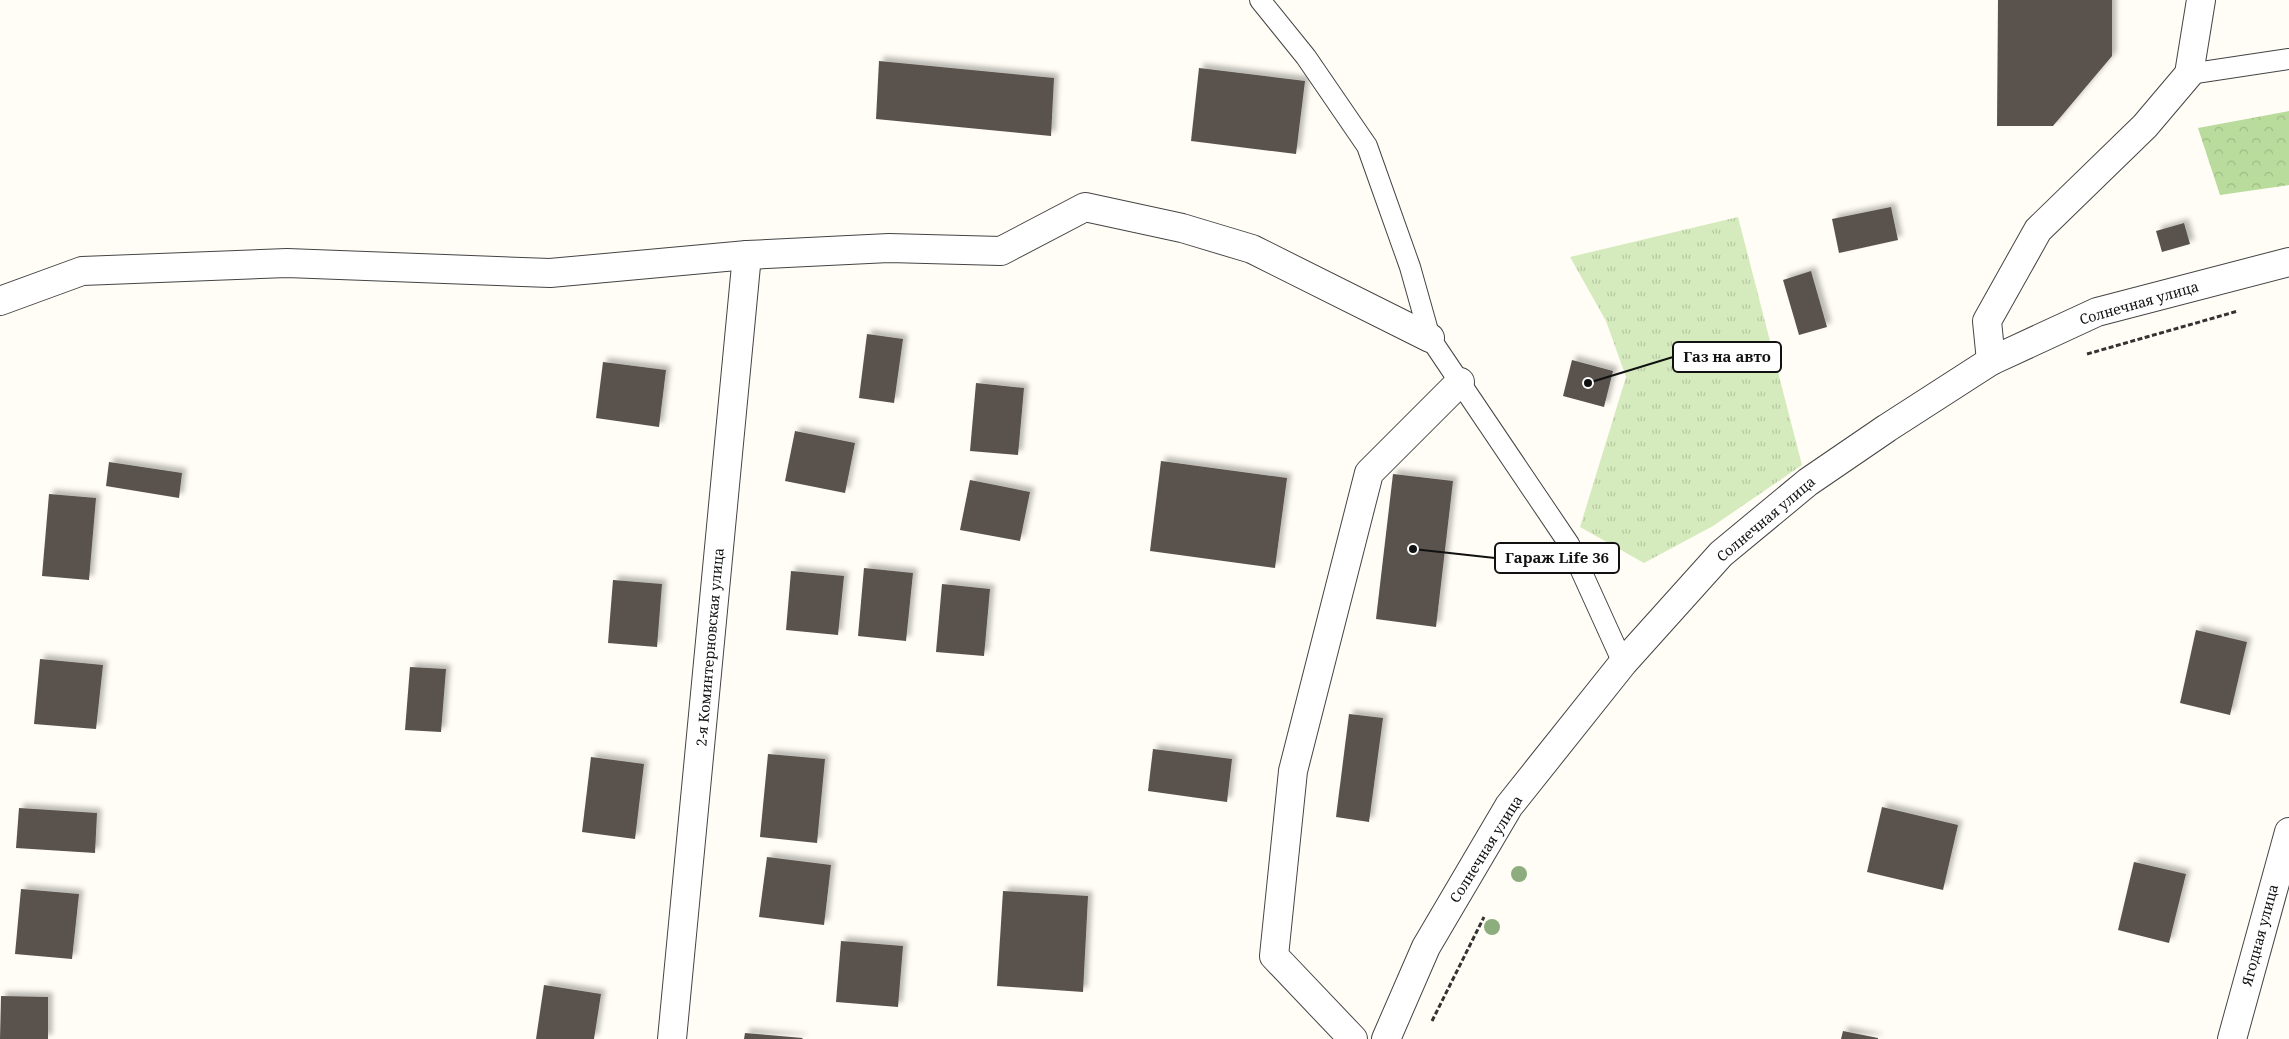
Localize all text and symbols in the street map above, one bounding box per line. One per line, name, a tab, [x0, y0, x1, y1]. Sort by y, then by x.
street label: Солнечная улица	[2077, 276, 2201, 329]
callout: Газ на авто	[1673, 342, 1781, 372]
text: Газ на авто	[1683, 346, 1771, 366]
street label: Солнечная улица	[1712, 472, 1819, 565]
callout: Гараж Life 36	[1495, 543, 1619, 573]
street label: 2-я Коминтерновская улица	[691, 547, 728, 747]
text: Гараж Life 36	[1505, 547, 1609, 567]
street label: Солнечная улица	[1445, 791, 1526, 906]
street label: Ягодная улица	[2237, 882, 2282, 989]

